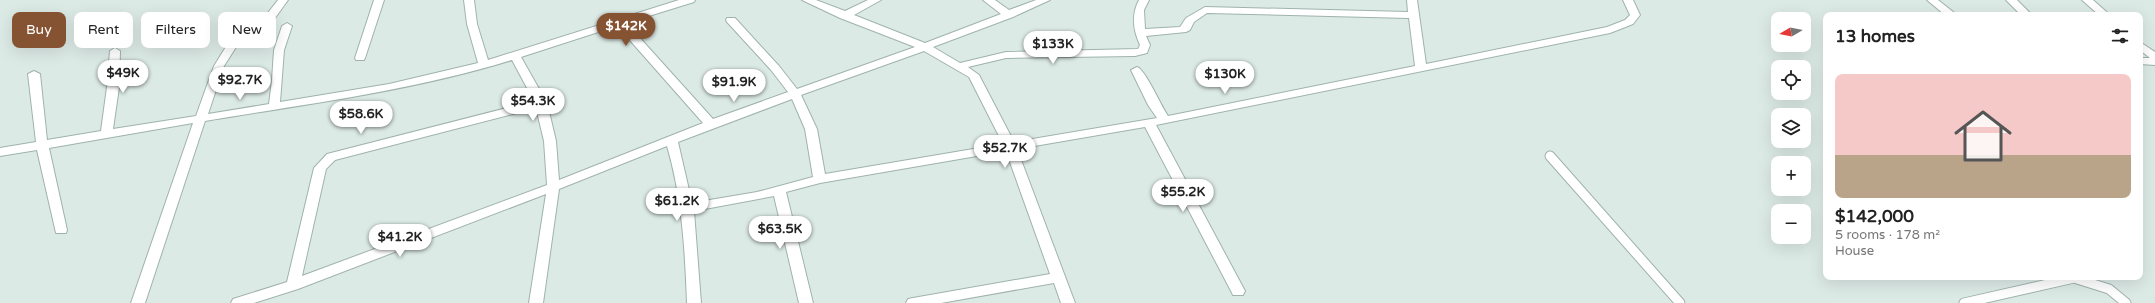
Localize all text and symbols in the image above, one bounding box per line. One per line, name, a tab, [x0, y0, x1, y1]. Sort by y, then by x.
chip: Buy	[12, 12, 66, 48]
chip: Rent	[74, 12, 133, 48]
chip: Filters	[141, 12, 210, 48]
chip: New	[218, 12, 276, 48]
north arrow	[1771, 12, 1811, 52]
map controls	[1771, 12, 1811, 244]
pin: $142K	[598, 13, 654, 47]
text: $142K	[605, 18, 647, 34]
icon: filters	[2109, 25, 2131, 47]
text: 13 homes	[1835, 26, 1915, 47]
pin: $133K	[1025, 31, 1081, 65]
text: $133K	[1032, 36, 1074, 52]
pin: $49K	[99, 60, 147, 94]
button: locate	[1771, 60, 1811, 100]
pin: $130K	[1197, 61, 1253, 95]
text: $49K	[106, 65, 140, 81]
text: $130K	[1204, 66, 1246, 82]
pin: $92.7K	[207, 67, 273, 101]
pin: $91.9K	[701, 69, 767, 103]
text: $92.7K	[218, 72, 262, 88]
text: $91.9K	[712, 74, 756, 90]
pin: $54.3K	[500, 88, 566, 122]
text: $54.3K	[511, 93, 555, 109]
icon: home	[1947, 100, 2019, 172]
pin: $58.6K	[328, 101, 394, 135]
text: $58.6K	[339, 106, 383, 122]
button: layers	[1771, 108, 1811, 148]
pin: $52.7K	[972, 135, 1038, 169]
text: $52.7K	[983, 140, 1027, 156]
button: +	[1771, 156, 1811, 196]
pin: $55.2K	[1150, 179, 1216, 213]
text: $55.2K	[1161, 184, 1205, 200]
pin: $61.2K	[644, 188, 710, 222]
text: $61.2K	[655, 193, 699, 209]
button: −	[1771, 204, 1811, 244]
text: $142,000	[1835, 206, 1914, 227]
pin: $63.5K	[747, 216, 813, 250]
text: $63.5K	[758, 221, 802, 237]
pin: $41.2K	[367, 224, 433, 258]
text: 5 rooms · 178 m²	[1835, 227, 1940, 243]
text: $41.2K	[378, 229, 422, 245]
text: House	[1835, 243, 1874, 259]

